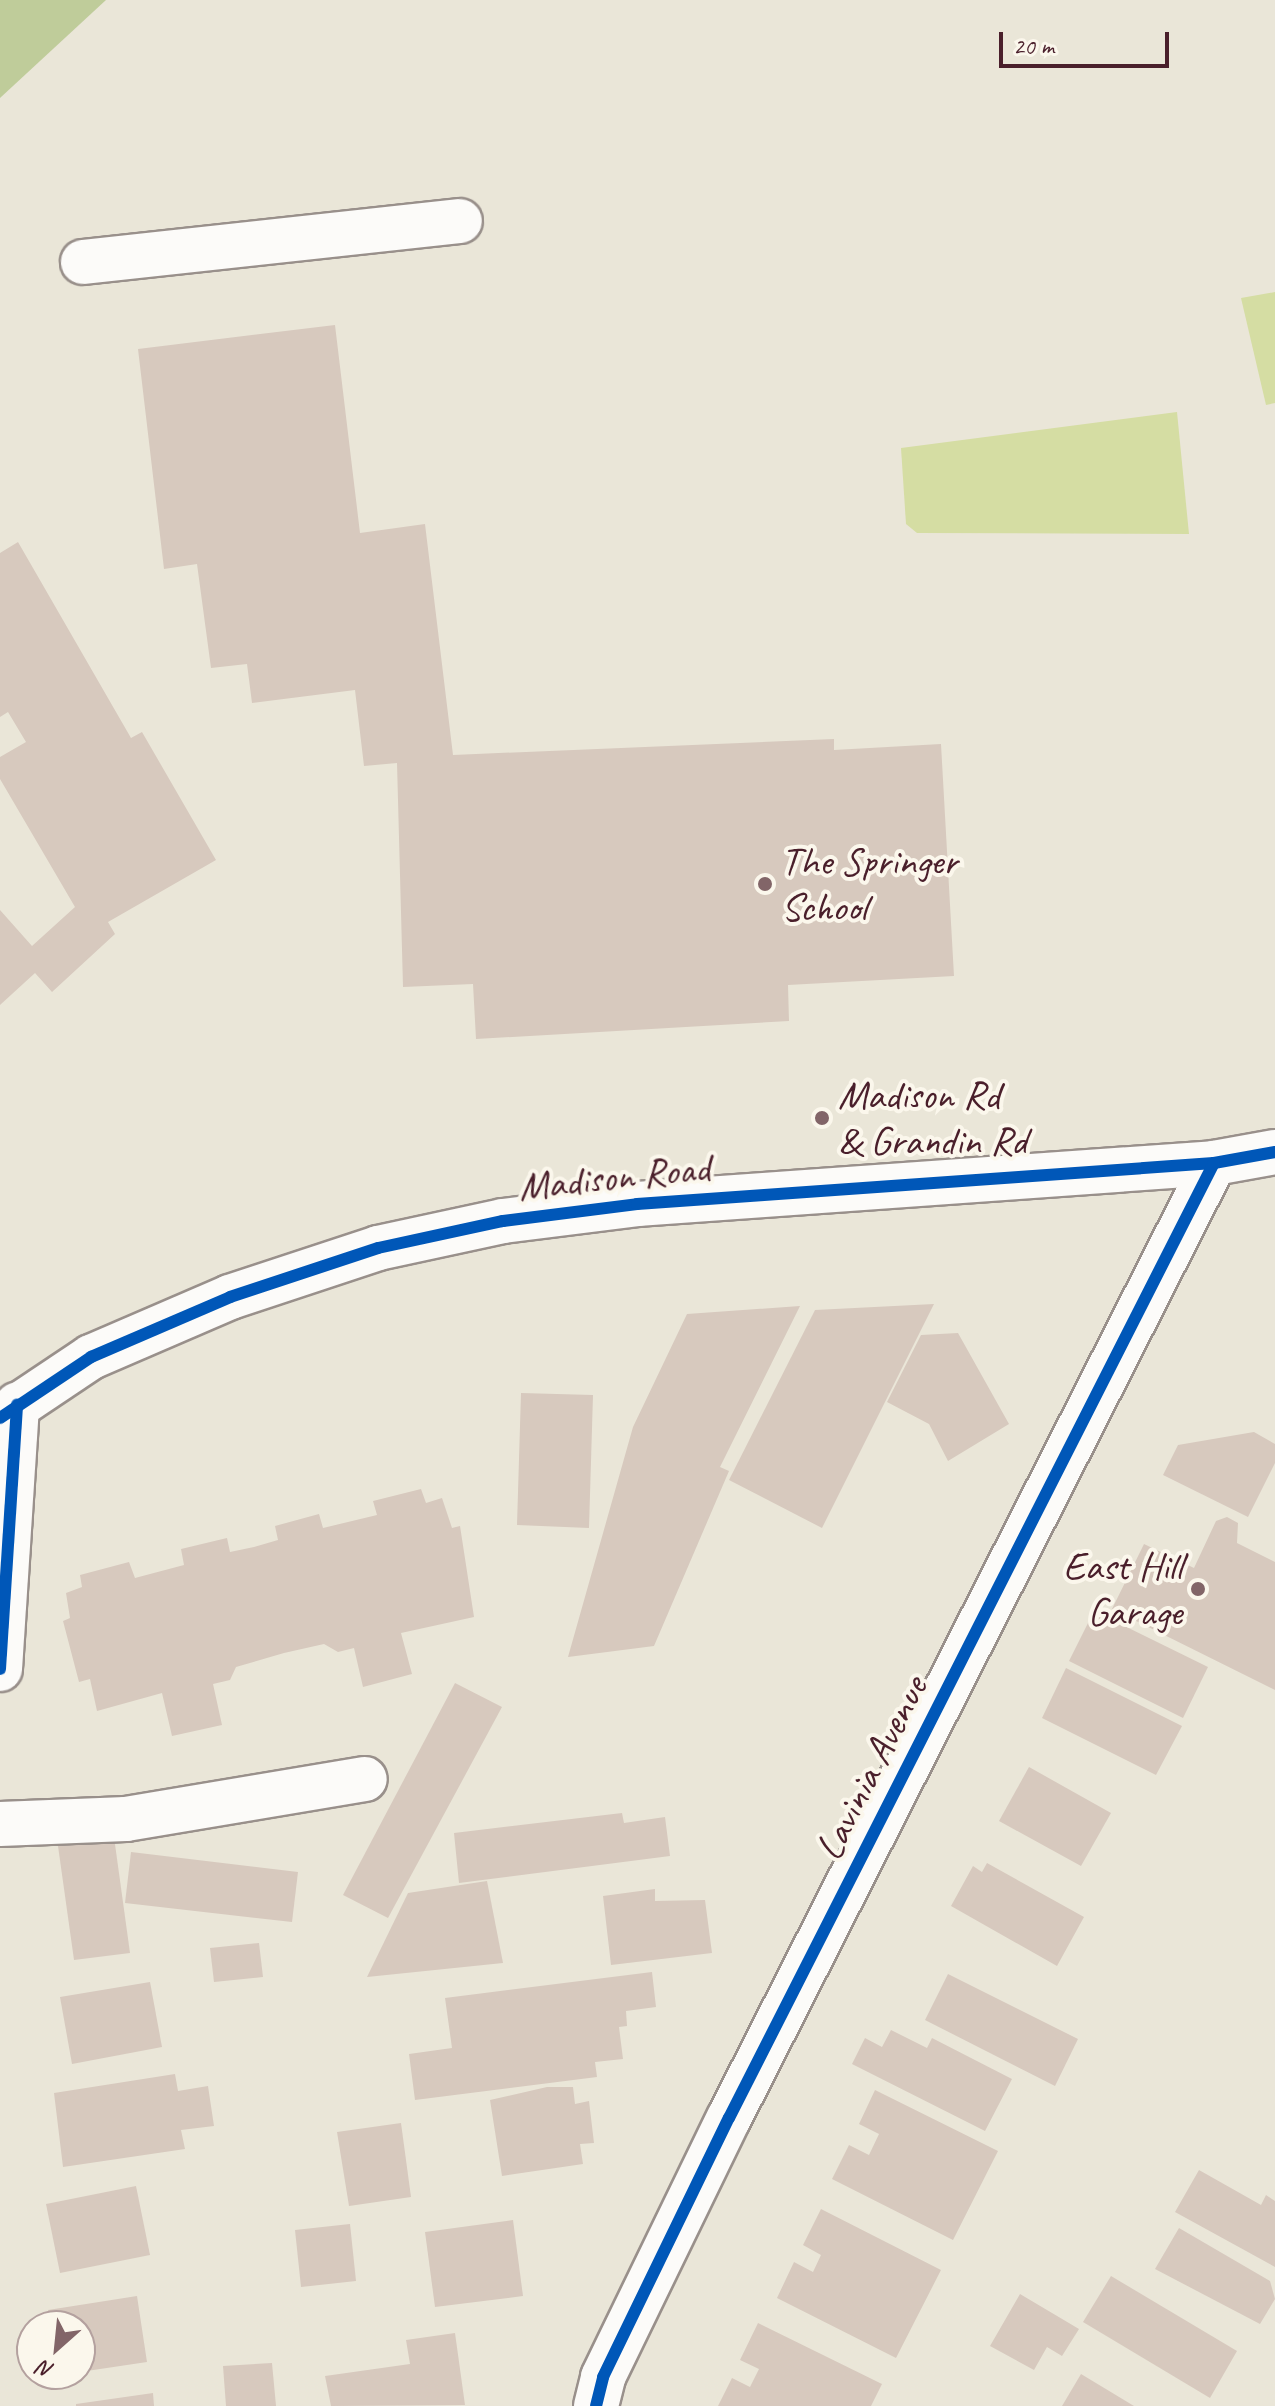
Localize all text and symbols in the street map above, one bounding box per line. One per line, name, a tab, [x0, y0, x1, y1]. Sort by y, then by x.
scale bar	[1003, 16, 1173, 66]
text: 20 m	[1013, 31, 1054, 61]
place label: The Springer School	[781, 837, 957, 931]
marker: The Springer School	[756, 875, 774, 893]
place label: Madison Rd & Grandin Rd	[838, 1071, 1027, 1165]
marker: Madison Rd & Grandin Rd	[813, 1109, 831, 1127]
street label: Madison Road	[516, 1143, 712, 1211]
place label: East Hill Garage	[1063, 1542, 1182, 1636]
marker: East Hill Garage	[1189, 1580, 1207, 1598]
street label: Lavinia Avenue	[804, 1668, 938, 1868]
north arrow	[16, 2310, 96, 2390]
text: N	[34, 2354, 58, 2385]

